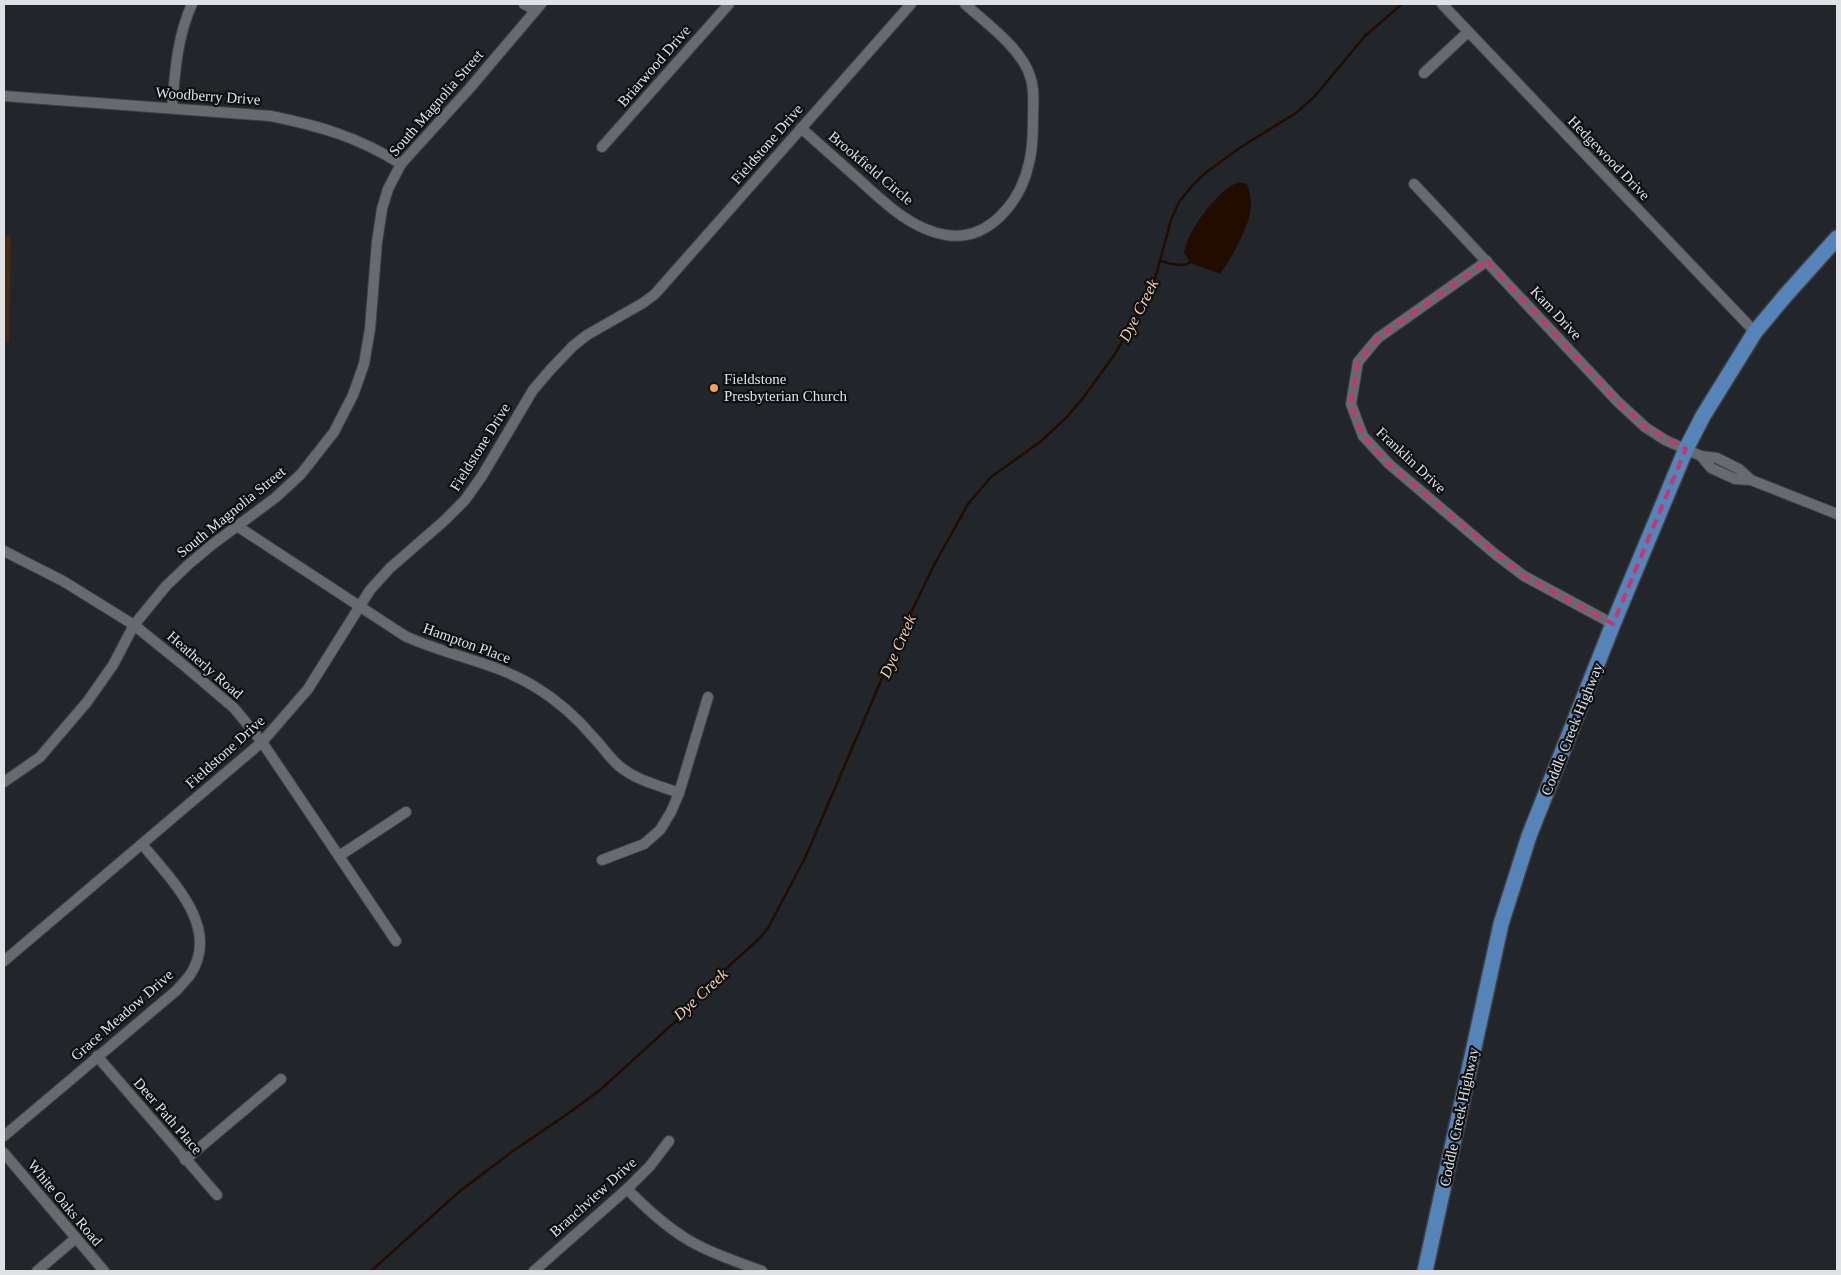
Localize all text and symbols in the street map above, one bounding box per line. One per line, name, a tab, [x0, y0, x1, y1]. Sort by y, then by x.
street label: Briarwood Drive	[614, 22, 694, 110]
street label: South Magnolia Street	[386, 46, 487, 159]
street label: Woodberry Drive	[155, 84, 261, 108]
street label: Fieldstone Drive	[728, 101, 806, 187]
street label: Hedgewood Drive	[1565, 113, 1653, 204]
street label: Brookfield Circle	[825, 128, 917, 208]
water label: Dye Creek	[1115, 276, 1163, 345]
street label: Kam Drive	[1527, 283, 1585, 343]
place label: Fieldstone Presbyterian Church	[724, 371, 847, 404]
marker: Fieldstone Presbyterian Church	[708, 382, 720, 394]
street label: Fieldstone Drive	[447, 400, 514, 494]
street label: Franklin Drive	[1373, 424, 1449, 496]
street label: South Magnolia Street	[174, 463, 289, 561]
water label: Dye Creek	[876, 611, 920, 682]
street label: Hampton Place	[421, 620, 513, 666]
street label: Heatherly Road	[164, 628, 246, 702]
street label: Coddle Creek Highway	[1538, 660, 1606, 798]
street label: Fieldstone Drive	[182, 712, 268, 792]
water label: Dye Creek	[669, 965, 732, 1025]
street label: Grace Meadow Drive	[68, 966, 177, 1064]
street label: Coddle Creek Highway	[1436, 1046, 1482, 1188]
street label: Deer Path Place	[131, 1075, 206, 1158]
street label: Branchview Drive	[547, 1154, 640, 1240]
street label: White Oaks Road	[25, 1157, 106, 1249]

